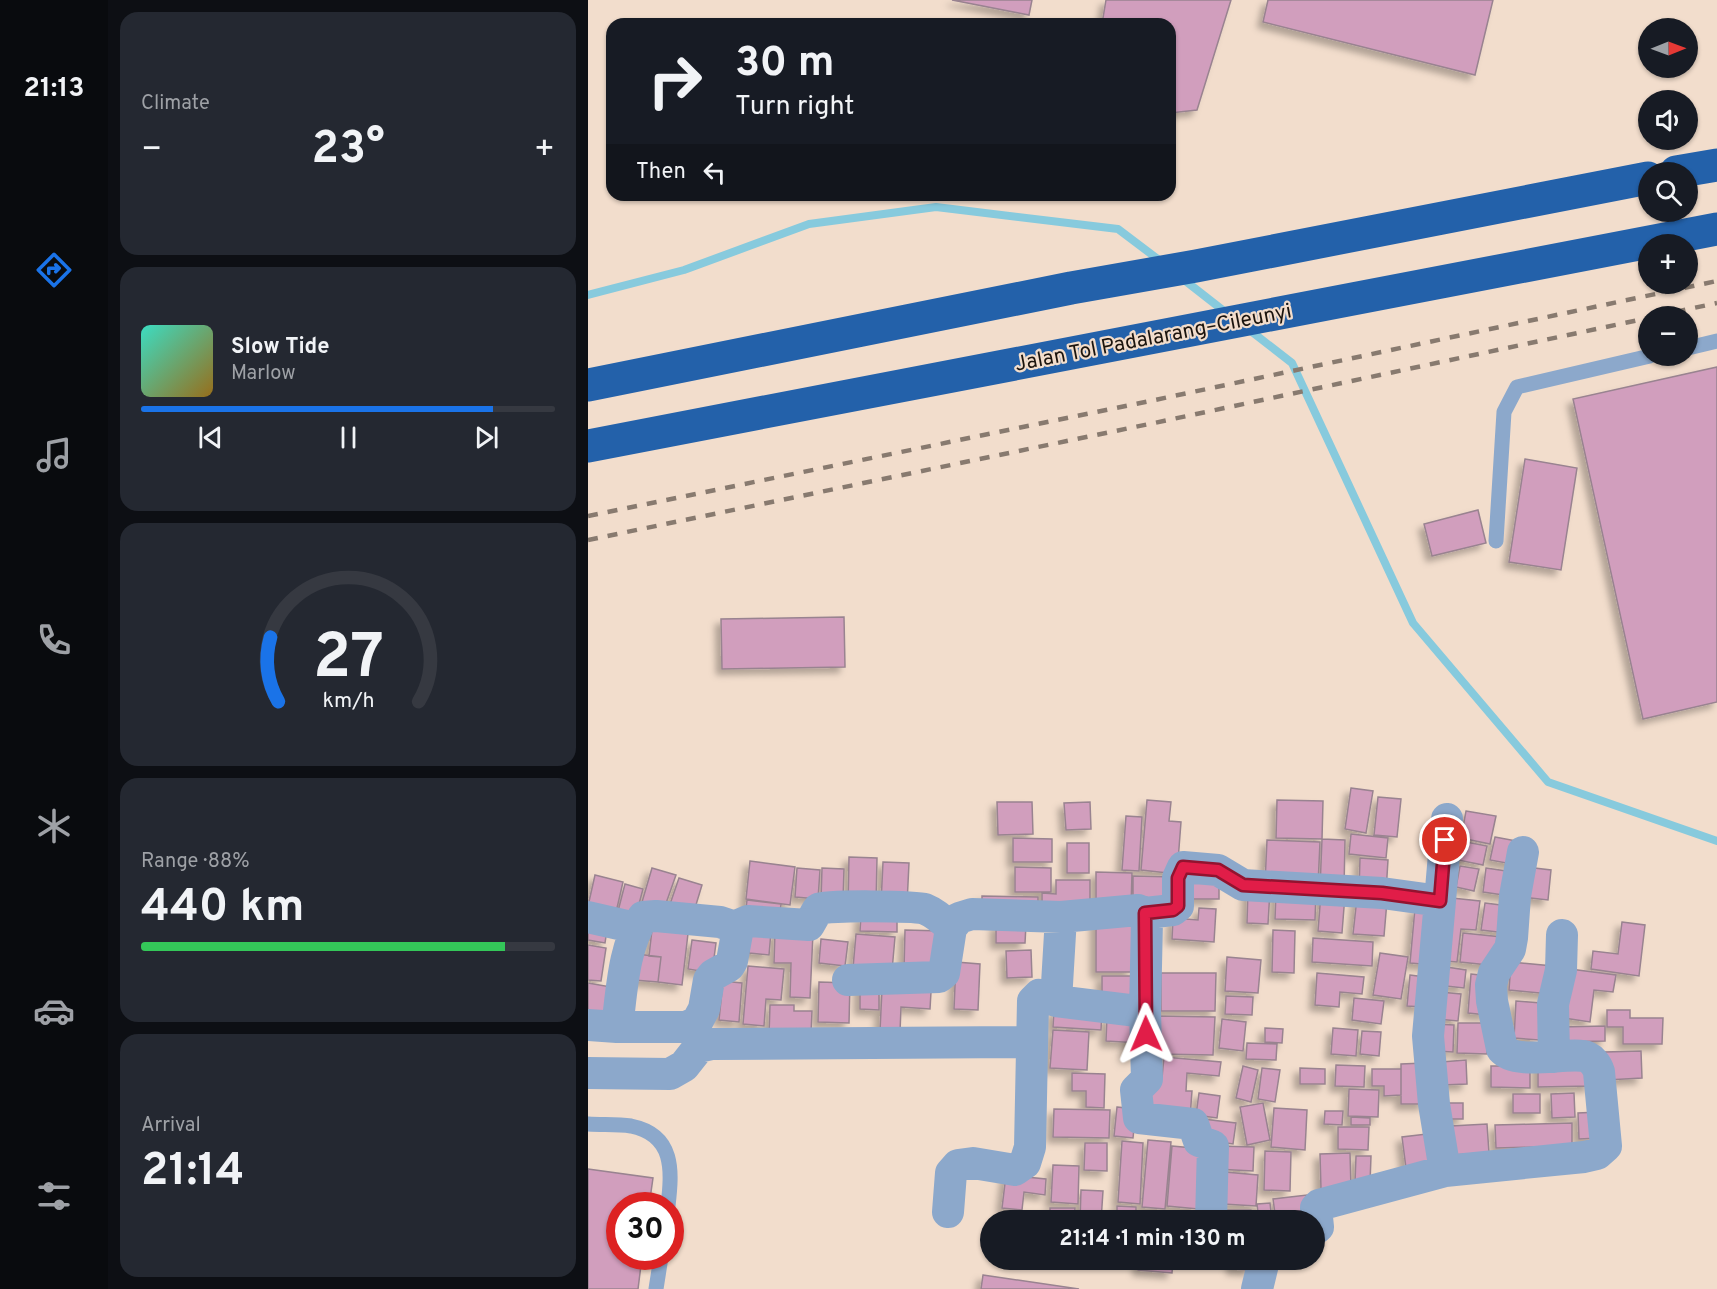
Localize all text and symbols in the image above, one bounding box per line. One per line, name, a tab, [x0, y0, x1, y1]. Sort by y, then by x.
north arrow	[1638, 18, 1698, 78]
map controls	[1638, 18, 1698, 366]
text: 30 m	[735, 38, 834, 91]
icon: right	[636, 42, 714, 120]
text: 21:13	[24, 72, 84, 106]
text: Turn right	[735, 90, 854, 124]
button: sound	[1638, 90, 1698, 150]
text: Climate	[141, 91, 210, 117]
text: 23°	[311, 122, 385, 179]
text: −	[141, 130, 162, 172]
text: +	[534, 130, 555, 172]
icon: left	[698, 156, 731, 189]
text: Then	[636, 159, 686, 186]
button: search	[1638, 162, 1698, 222]
button: +	[1638, 234, 1698, 294]
icon: directions	[33, 249, 75, 291]
street label: Jalan Tol Padalarang–Cileunyi	[1013, 298, 1294, 379]
button: −	[1638, 306, 1698, 366]
text: Slow Tide	[231, 334, 330, 361]
text: Marlow	[231, 361, 295, 387]
icon: previous	[194, 421, 227, 454]
icon: pause	[332, 421, 365, 454]
icon: next	[470, 421, 503, 454]
icon: music	[33, 434, 75, 476]
icon: phone	[33, 619, 75, 661]
text: 27	[312, 621, 384, 700]
text: km/h	[322, 688, 374, 715]
icon: climate	[33, 805, 75, 847]
pin	[1419, 814, 1470, 865]
icon: arrive	[1428, 823, 1461, 856]
text: Range · 88%	[141, 849, 250, 875]
text: 440 km	[141, 880, 304, 937]
icon: car	[33, 990, 75, 1032]
position arrow	[1114, 1002, 1178, 1066]
text: Arrival	[141, 1113, 201, 1139]
text: 21:14	[141, 1144, 244, 1201]
icon: filters	[33, 1175, 75, 1217]
speed limit sign: 30	[606, 1192, 684, 1270]
text: 21:14 · 1 min · 130 m	[1059, 1226, 1246, 1253]

